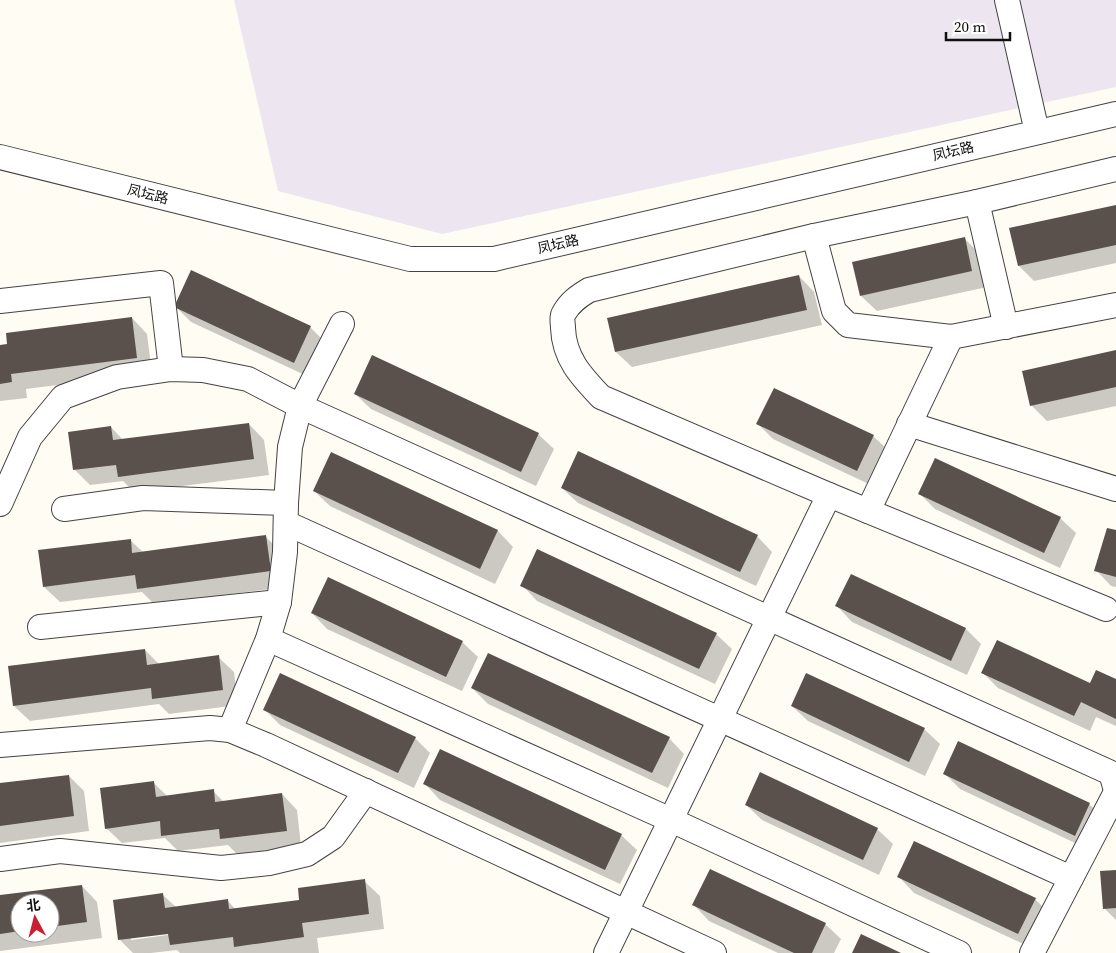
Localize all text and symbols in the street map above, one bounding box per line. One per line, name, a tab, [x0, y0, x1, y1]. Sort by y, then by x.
scale bar	[946, 10, 1010, 42]
text: 20 m	[954, 16, 986, 37]
street label: 凤坛路	[930, 137, 976, 165]
street label: 凤坛路	[125, 179, 171, 209]
street label: 凤坛路	[535, 230, 581, 258]
north arrow	[10, 893, 60, 943]
text: 北	[25, 894, 42, 916]

